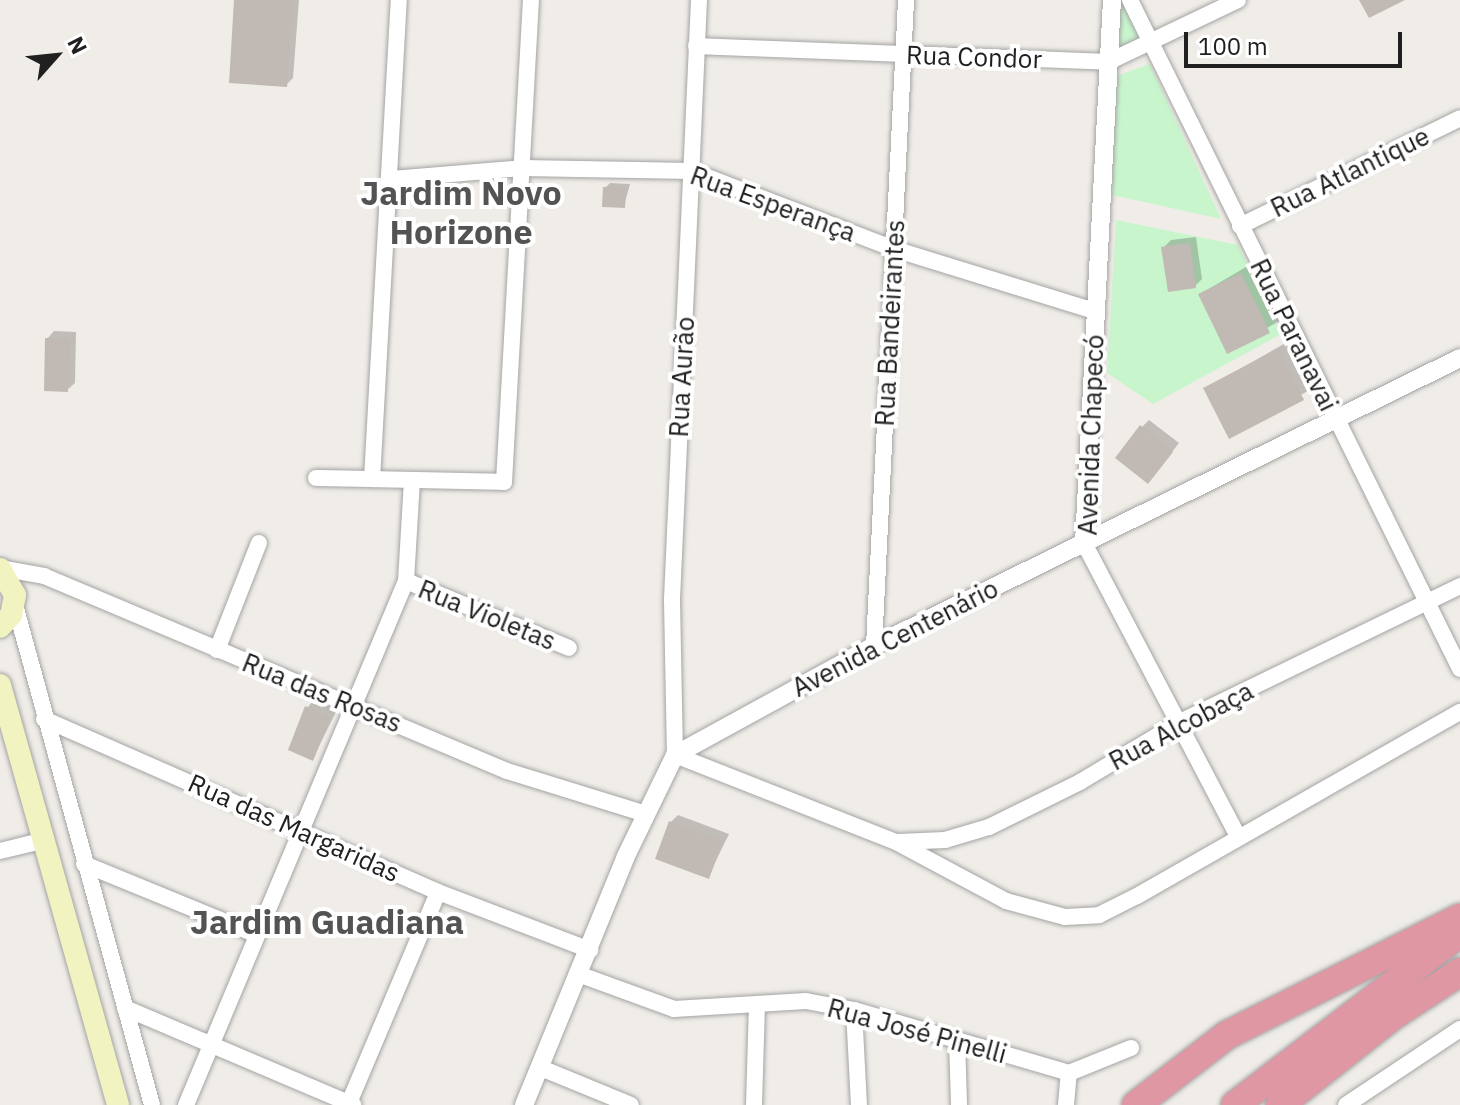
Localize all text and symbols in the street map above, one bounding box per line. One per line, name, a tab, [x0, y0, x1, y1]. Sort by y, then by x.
north arrow	[16, 16, 96, 96]
scale bar	[1188, 16, 1406, 66]
text: 100 m	[1198, 30, 1268, 62]
text: N	[61, 31, 94, 59]
street label: Rua Condor	[905, 39, 1043, 75]
street label: Rua Atlantique	[1266, 120, 1434, 224]
street label: Rua Esperança	[686, 160, 860, 248]
district label: Jardim Novo Horizone	[360, 172, 562, 252]
street label: Rua Bandeirantes	[869, 219, 911, 427]
street label: Rua Paranavai	[1244, 254, 1344, 416]
street label: Rua Aurão	[663, 316, 701, 438]
street label: Avenida Chapecó	[1072, 334, 1110, 536]
street label: Rua Violetas	[414, 573, 560, 657]
street label: Avenida Centenário	[787, 573, 1003, 703]
street label: Rua das Rosas	[238, 647, 406, 739]
street label: Rua Alcobaça	[1104, 675, 1258, 777]
street label: Rua das Margaridas	[183, 767, 405, 889]
district label: Jardim Guadiana	[190, 902, 464, 942]
street label: Rua José Pinelli	[824, 992, 1010, 1070]

